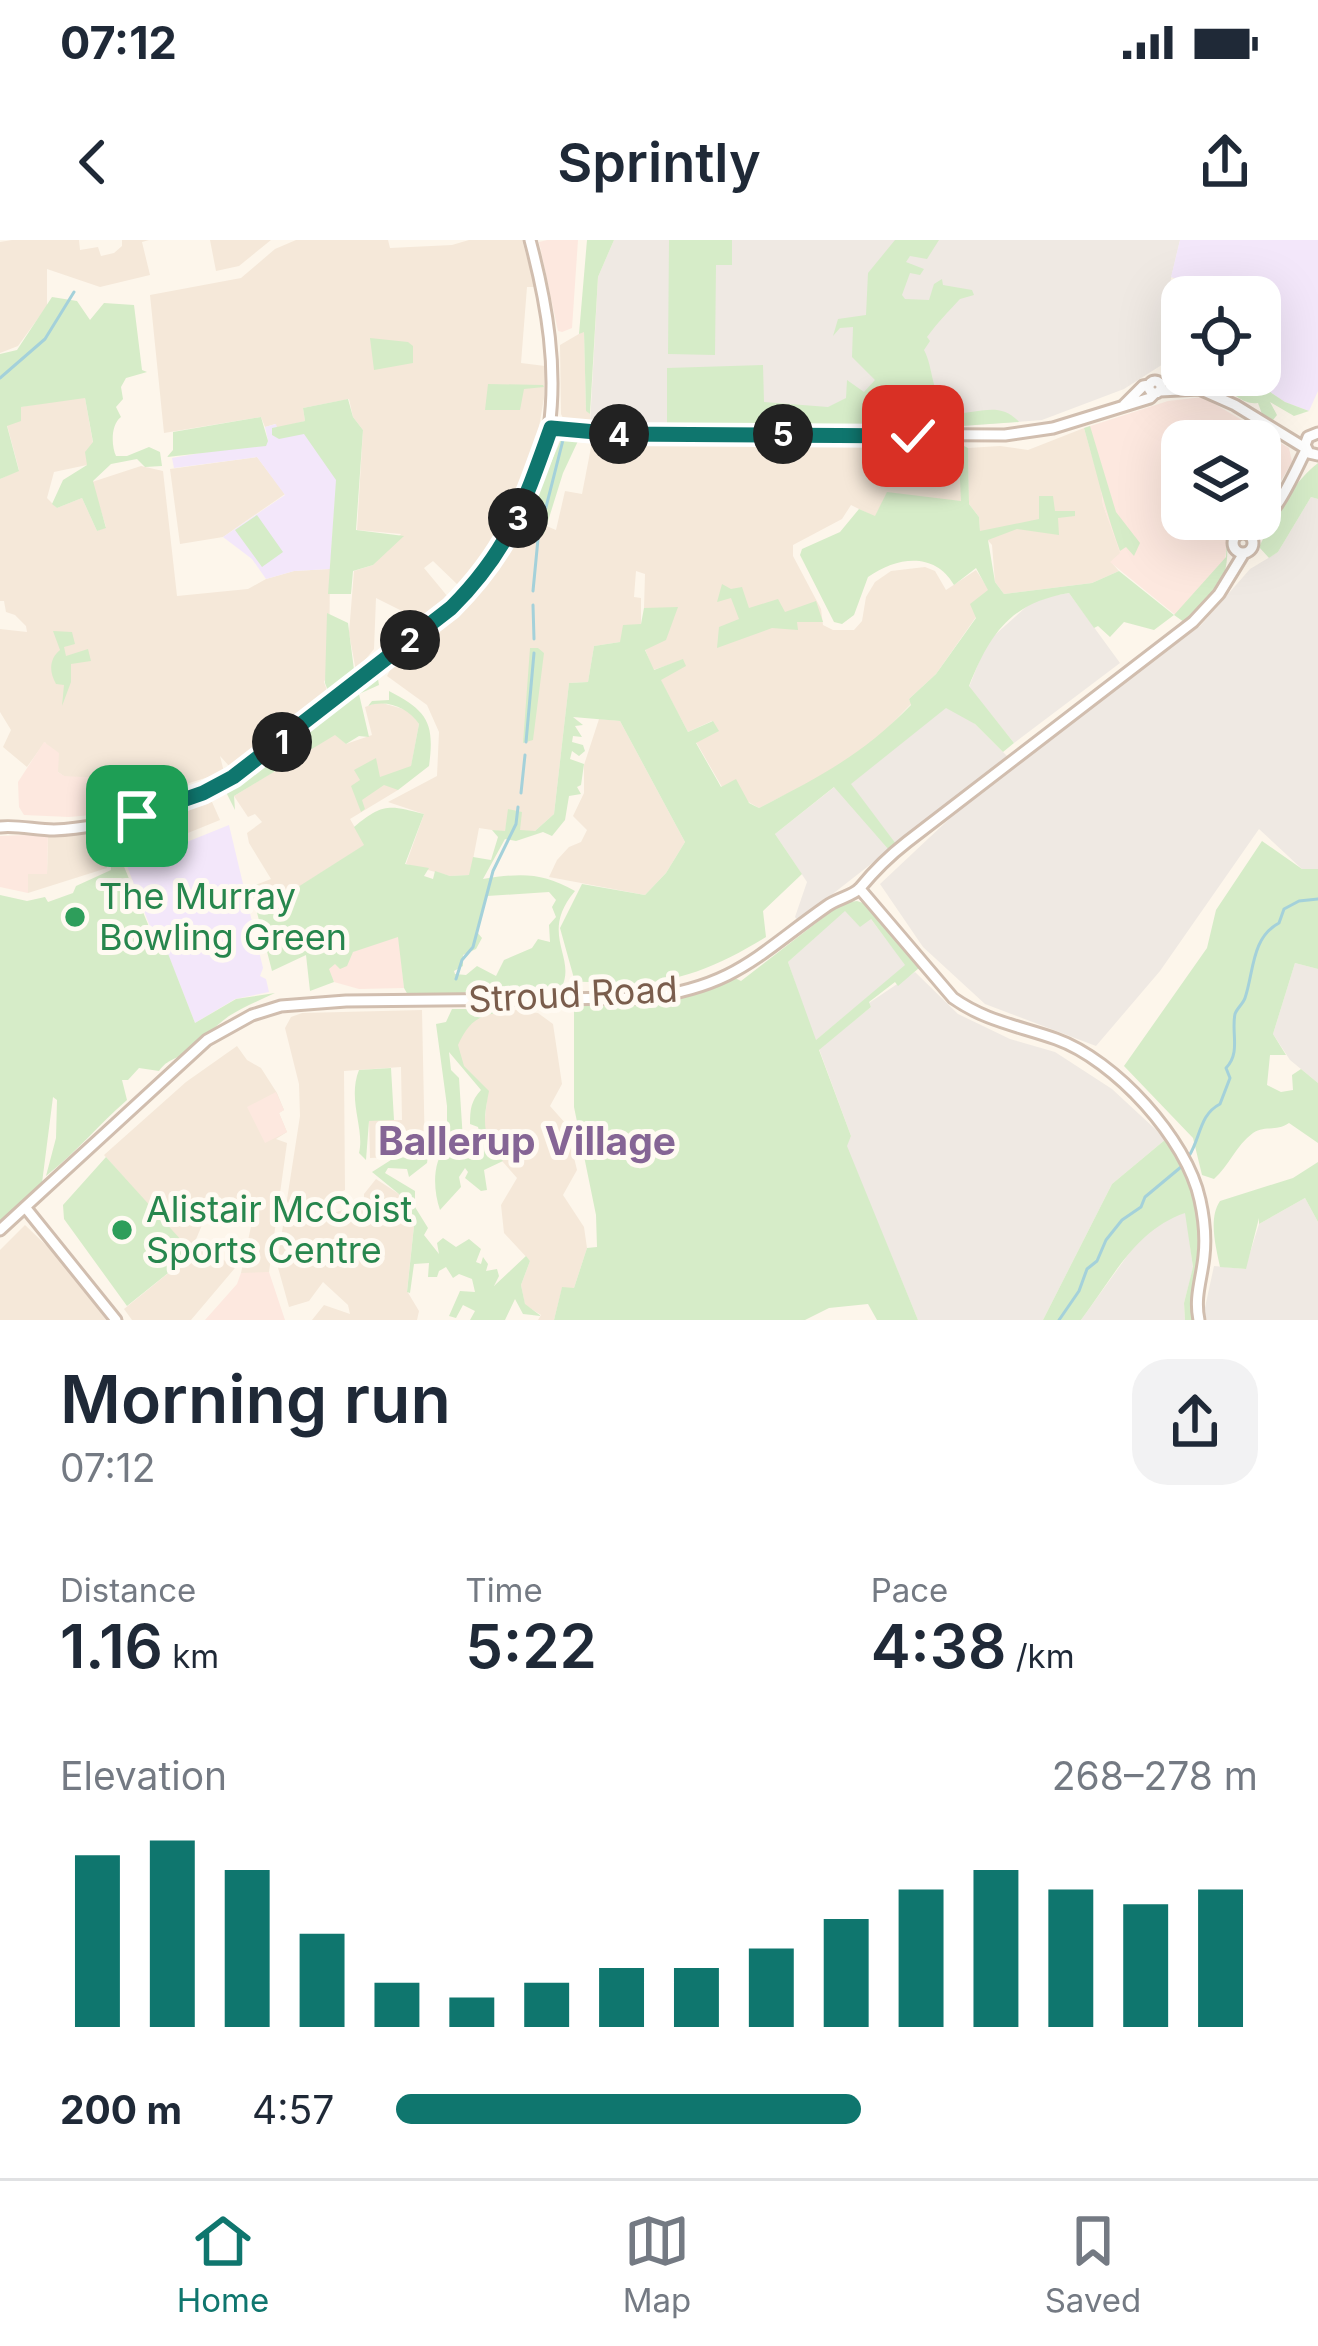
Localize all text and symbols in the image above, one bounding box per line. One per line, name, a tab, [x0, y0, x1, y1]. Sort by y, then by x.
text: 07:12	[60, 15, 177, 70]
icon: back	[60, 129, 126, 195]
icon: share	[1192, 129, 1258, 195]
text: Sprintly	[557, 130, 761, 195]
map controls	[1161, 276, 1281, 540]
button: locate	[1161, 276, 1281, 396]
pin	[862, 385, 964, 487]
icon: check	[880, 403, 946, 469]
pin: 4	[589, 404, 649, 464]
pin: 5	[753, 404, 813, 464]
text: 4	[608, 414, 630, 454]
text: 5	[772, 414, 794, 454]
button: layers	[1161, 420, 1281, 540]
pin: 3	[488, 488, 548, 548]
text: 3	[507, 498, 529, 538]
pin: 2	[380, 610, 440, 670]
text: 2	[400, 620, 420, 660]
pin: 1	[252, 712, 312, 772]
text: 1	[275, 722, 289, 762]
pin	[86, 765, 188, 867]
icon: arrive	[104, 783, 170, 849]
place label: The Murray Bowling Green	[99, 874, 347, 959]
marker: The Murray Bowling Green	[62, 904, 88, 930]
street label: Stroud Road	[467, 967, 679, 1021]
district label: Ballerup Village	[378, 1117, 676, 1164]
place label: Alistair McCoist Sports Centre	[146, 1187, 413, 1272]
marker: Alistair McCoist Sports Centre	[109, 1217, 135, 1243]
text: Morning run	[60, 1359, 451, 1439]
button: share	[1132, 1359, 1258, 1485]
text: 07:12	[60, 1444, 155, 1491]
text: Distance	[60, 1570, 196, 1610]
text: Time	[465, 1570, 543, 1610]
text: Pace	[871, 1570, 948, 1610]
text: 1.16	[60, 1610, 163, 1682]
text: 5:22	[465, 1610, 597, 1682]
text: 4:38	[871, 1610, 1006, 1682]
text: km	[163, 1636, 219, 1676]
text: /km	[1006, 1636, 1075, 1676]
text: Elevation	[60, 1752, 227, 1799]
text: 268–278 m	[1052, 1752, 1258, 1799]
text: 200 m	[60, 2086, 182, 2133]
text: 4:57	[252, 2086, 334, 2133]
tab: Home	[177, 2208, 269, 2320]
tab: Map	[623, 2208, 691, 2320]
tab: Saved	[1045, 2208, 1141, 2320]

